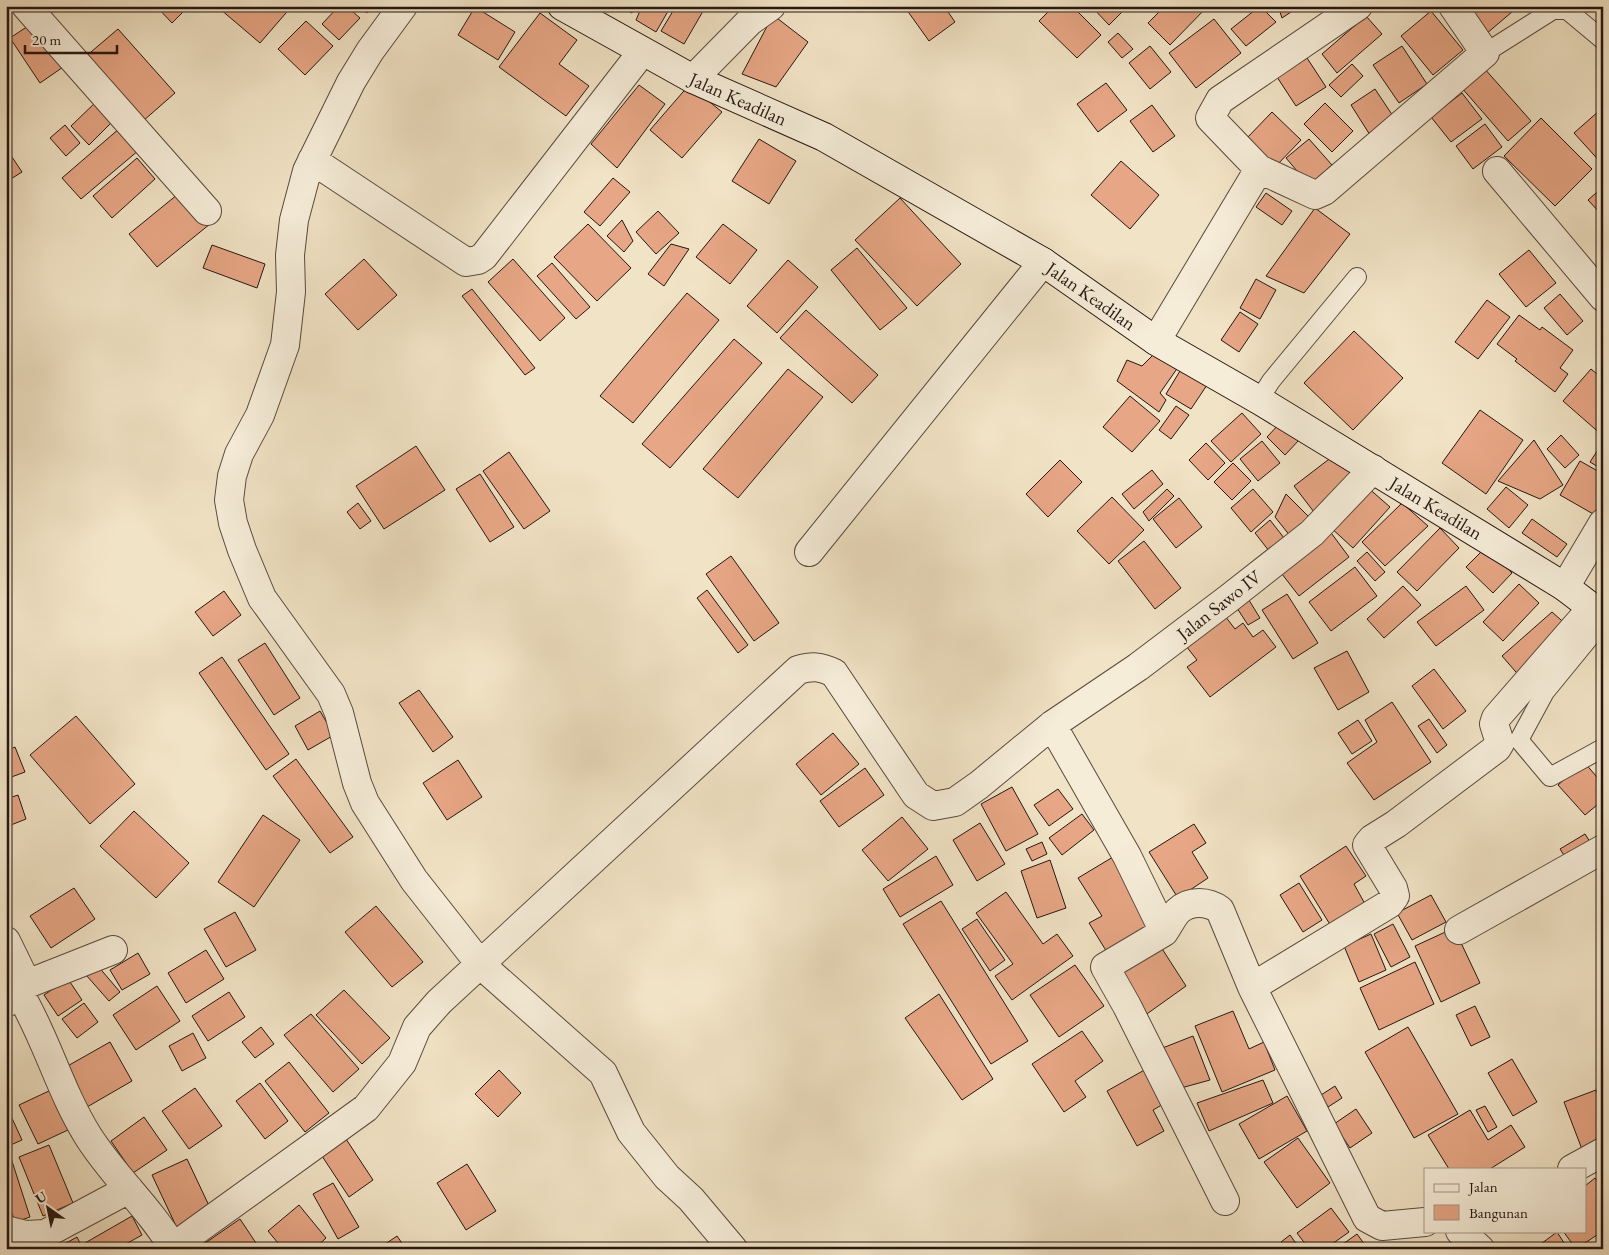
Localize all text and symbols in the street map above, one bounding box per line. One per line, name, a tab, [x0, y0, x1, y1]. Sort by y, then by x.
scale bar	[25, 22, 118, 54]
text: 20 m	[32, 30, 61, 49]
street label: Jalan Keadilan	[683, 66, 791, 132]
street label: Jalan Keadilan	[1039, 255, 1141, 336]
street label: Jalan Keadilan	[1383, 469, 1487, 546]
street label: Jalan Sawo IV	[1170, 564, 1267, 647]
legend	[1424, 1168, 1586, 1232]
text: Jalan	[1467, 1177, 1498, 1196]
north arrow	[22, 1182, 72, 1232]
text: U	[32, 1186, 51, 1207]
text: Bangunan	[1469, 1203, 1528, 1222]

